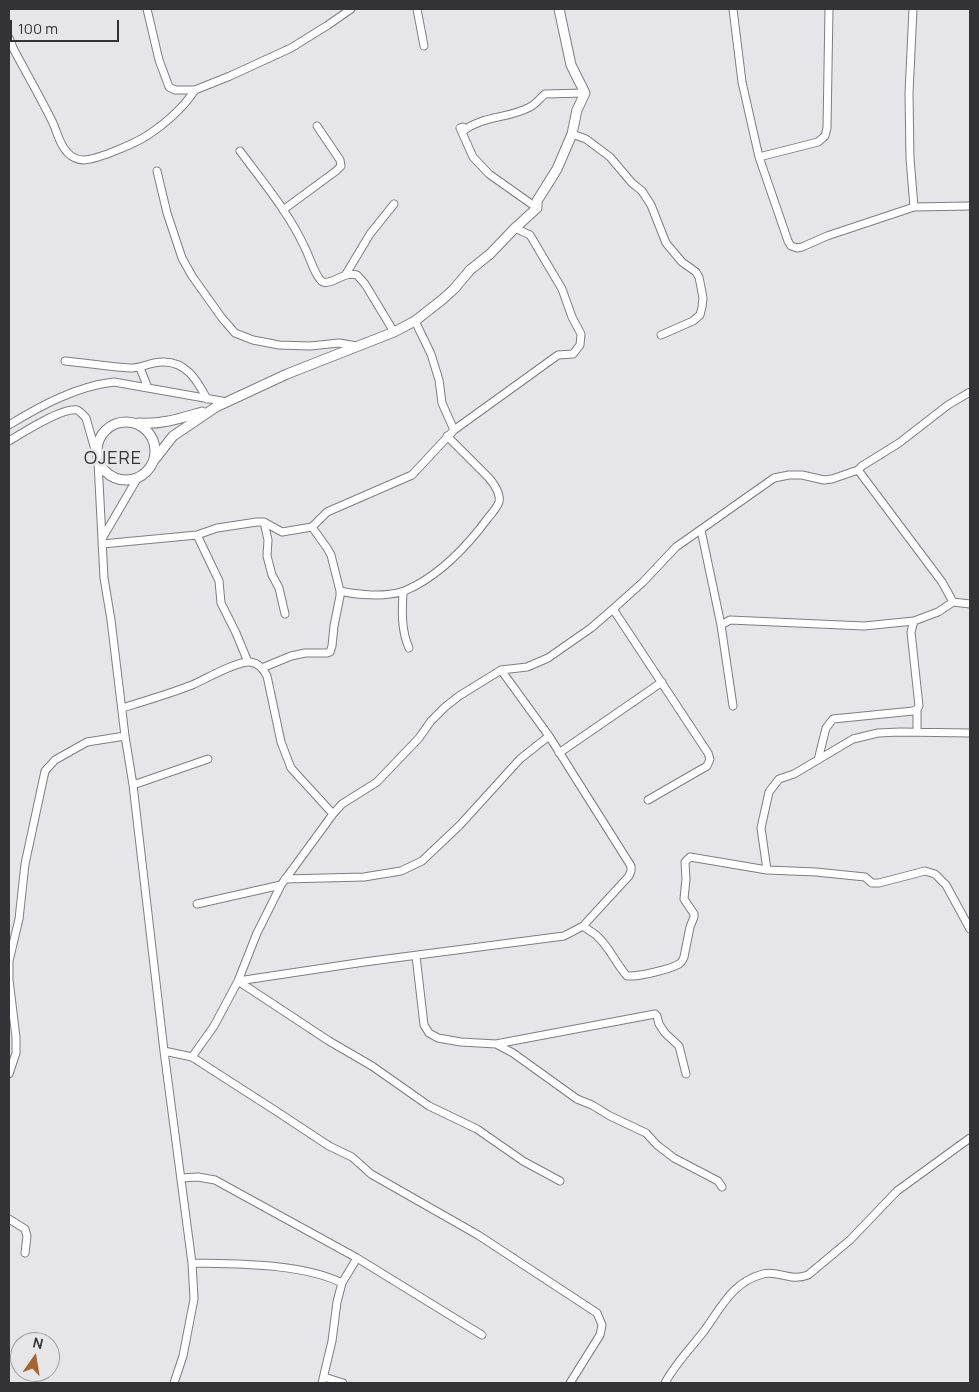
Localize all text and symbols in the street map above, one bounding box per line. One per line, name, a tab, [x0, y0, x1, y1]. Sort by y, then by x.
scale bar	[12, 10, 121, 42]
text: 100 m	[18, 18, 58, 39]
district label: OJERE	[83, 448, 143, 470]
north arrow	[10, 1332, 60, 1382]
text: N	[31, 1332, 45, 1353]

